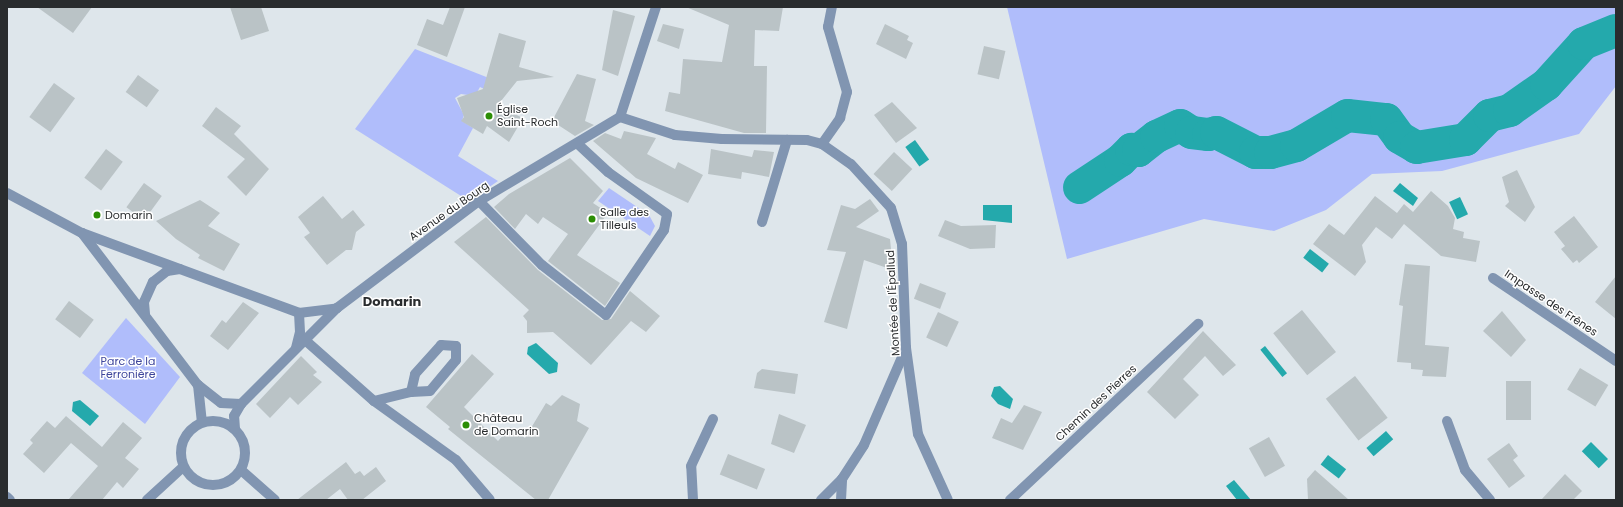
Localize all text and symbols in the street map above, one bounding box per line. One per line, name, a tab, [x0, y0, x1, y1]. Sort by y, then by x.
place label: Église Saint-Roch	[497, 103, 558, 129]
marker: Église Saint-Roch	[484, 111, 494, 121]
street label: Avenue du Bourg	[407, 179, 491, 243]
place label: Salle des Tilleuls	[600, 206, 649, 232]
place label: Domarin	[105, 208, 152, 222]
marker: Domarin	[92, 210, 102, 220]
marker: Salle des Tilleuls	[587, 214, 597, 224]
street label: Montée de l'Épallud	[884, 250, 902, 356]
street label: Impasse des Frênes	[1502, 267, 1600, 339]
district label: Domarin	[363, 294, 421, 310]
park label: Parc de la Ferronière	[100, 355, 156, 381]
street label: Chemin des Pierres	[1053, 362, 1139, 444]
place label: Château de Domarin	[474, 412, 539, 438]
marker: Château de Domarin	[461, 420, 471, 430]

